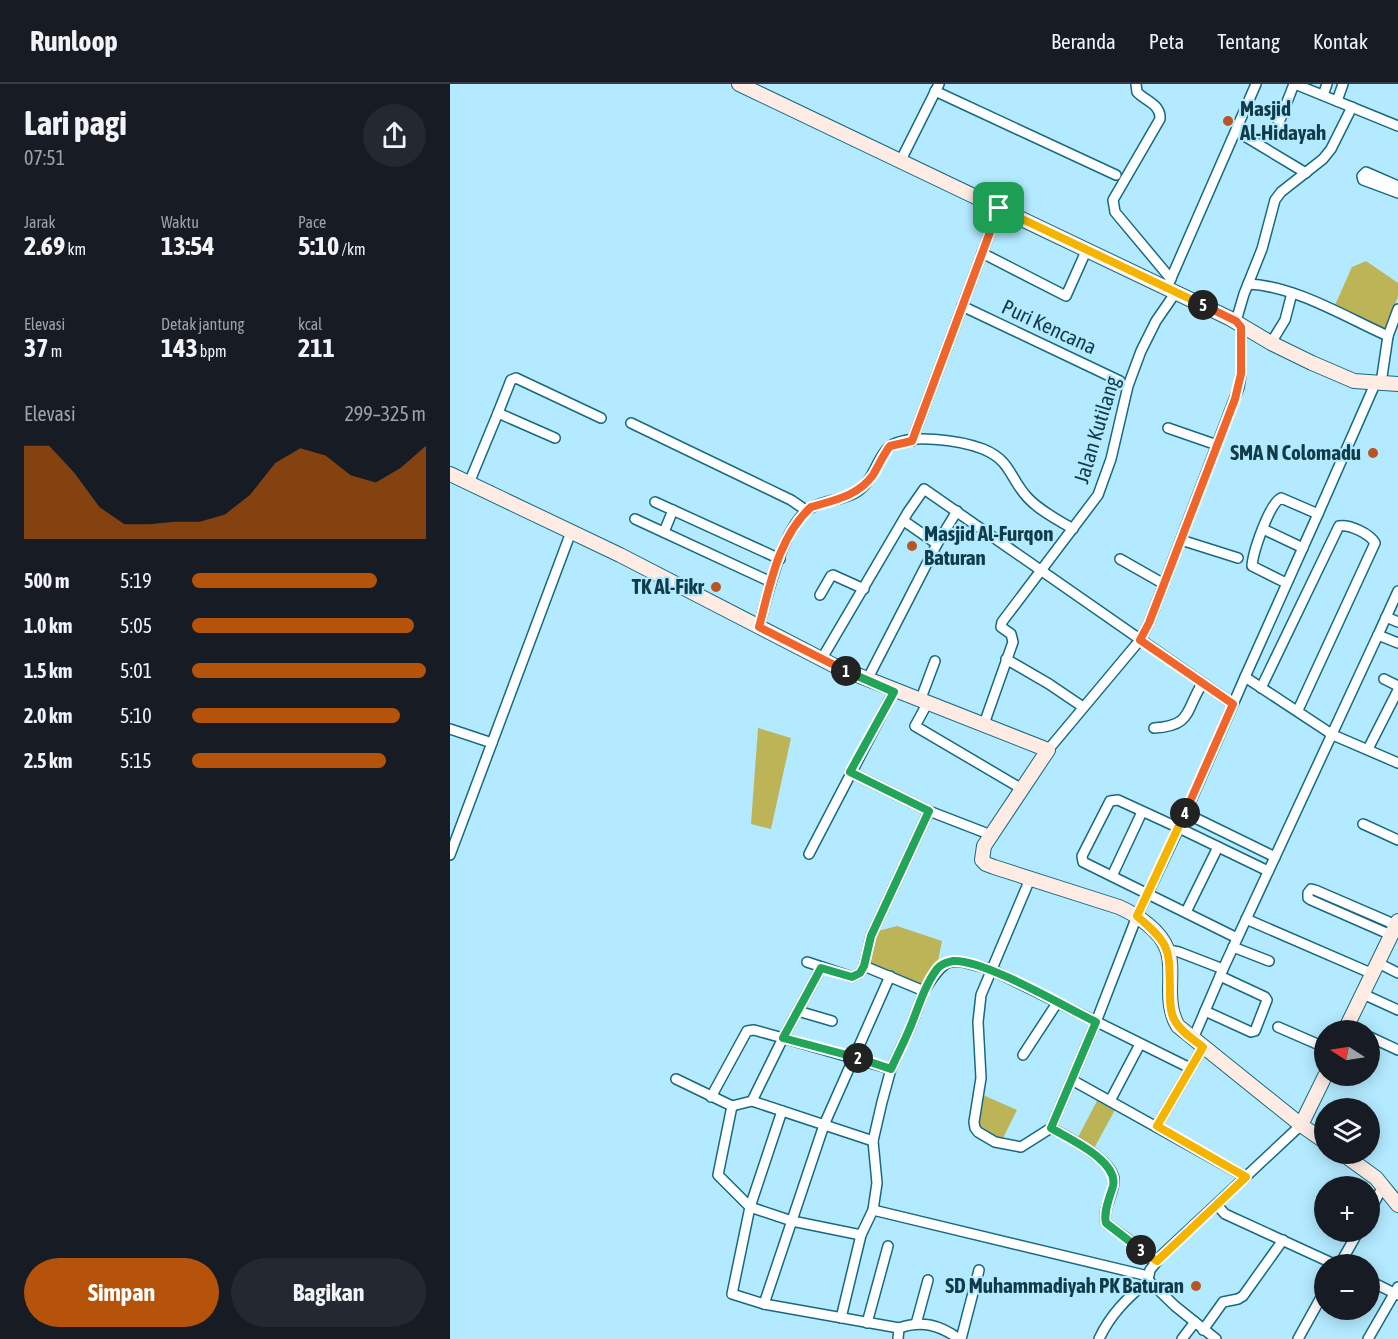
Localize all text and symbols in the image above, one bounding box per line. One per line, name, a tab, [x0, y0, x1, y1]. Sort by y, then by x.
text: Runloop	[30, 25, 118, 57]
text: Beranda	[1051, 29, 1116, 53]
text: Peta	[1149, 29, 1184, 53]
text: Tentang	[1217, 29, 1280, 53]
text: Kontak	[1313, 29, 1368, 53]
place label: Masjid Al-Hidayah	[1239, 96, 1326, 144]
text: Lari pagi	[24, 104, 127, 142]
button: share	[363, 104, 426, 167]
marker: Masjid Al-Hidayah	[1221, 114, 1235, 128]
text: 07:51	[24, 146, 65, 169]
pin	[973, 182, 1024, 233]
icon: arrive	[982, 191, 1015, 224]
text: Jarak	[24, 213, 55, 231]
text: Waktu	[161, 213, 199, 231]
text: Pace	[298, 213, 326, 231]
text: 2.69	[24, 231, 65, 261]
text: 13:54	[161, 231, 215, 261]
text: 5:10	[298, 231, 339, 261]
text: km	[65, 240, 86, 258]
text: /km	[339, 240, 365, 258]
pin: 5	[1188, 290, 1218, 320]
street label: Puri Kencana	[998, 294, 1100, 358]
text: 5	[1199, 296, 1207, 314]
text: Elevasi	[24, 315, 65, 333]
text: Detak jantung	[161, 315, 244, 333]
text: kcal	[298, 315, 322, 333]
text: 37	[24, 333, 48, 363]
text: 143	[161, 333, 198, 363]
text: 211	[298, 333, 335, 363]
text: m	[48, 342, 62, 360]
text: bpm	[198, 342, 227, 360]
street label: Jalan Kutilang	[1068, 373, 1124, 486]
text: Elevasi	[24, 402, 76, 425]
text: 299–325 m	[344, 402, 426, 425]
place label: SMA N Colomadu	[1230, 440, 1361, 464]
marker: SMA N Colomadu	[1366, 446, 1380, 460]
place label: Masjid Al-Furqon Baturan	[924, 521, 1053, 569]
marker: Masjid Al-Furqon Baturan	[905, 539, 919, 553]
text: 500 m	[24, 569, 69, 592]
text: 5:19	[120, 569, 152, 592]
place label: TK Al-Fikr	[632, 574, 705, 598]
marker: TK Al-Fikr	[709, 580, 723, 594]
text: 1.0 km	[24, 614, 72, 637]
text: 5:05	[120, 614, 152, 637]
pin: 1	[831, 656, 861, 686]
text: 1.5 km	[24, 659, 72, 682]
text: 5:01	[120, 659, 152, 682]
text: 1	[842, 662, 850, 680]
text: 2.0 km	[24, 704, 72, 727]
text: 5:10	[120, 704, 152, 727]
text: 2.5 km	[24, 749, 72, 772]
text: 5:15	[120, 749, 152, 772]
pin: 4	[1170, 798, 1200, 828]
text: 4	[1181, 804, 1189, 822]
north arrow	[1314, 1020, 1380, 1086]
map controls	[1314, 1020, 1380, 1320]
pin: 2	[843, 1043, 873, 1073]
text: 2	[854, 1049, 862, 1067]
button: layers	[1314, 1098, 1380, 1164]
button: +	[1314, 1176, 1380, 1242]
pin: 3	[1126, 1235, 1156, 1265]
text: 3	[1137, 1241, 1145, 1259]
button: −	[1314, 1254, 1380, 1320]
button: Simpan	[24, 1258, 219, 1327]
button: Bagikan	[231, 1258, 426, 1327]
place label: SD Muhammadiyah PK Baturan	[945, 1273, 1184, 1297]
marker: SD Muhammadiyah PK Baturan	[1189, 1279, 1203, 1293]

